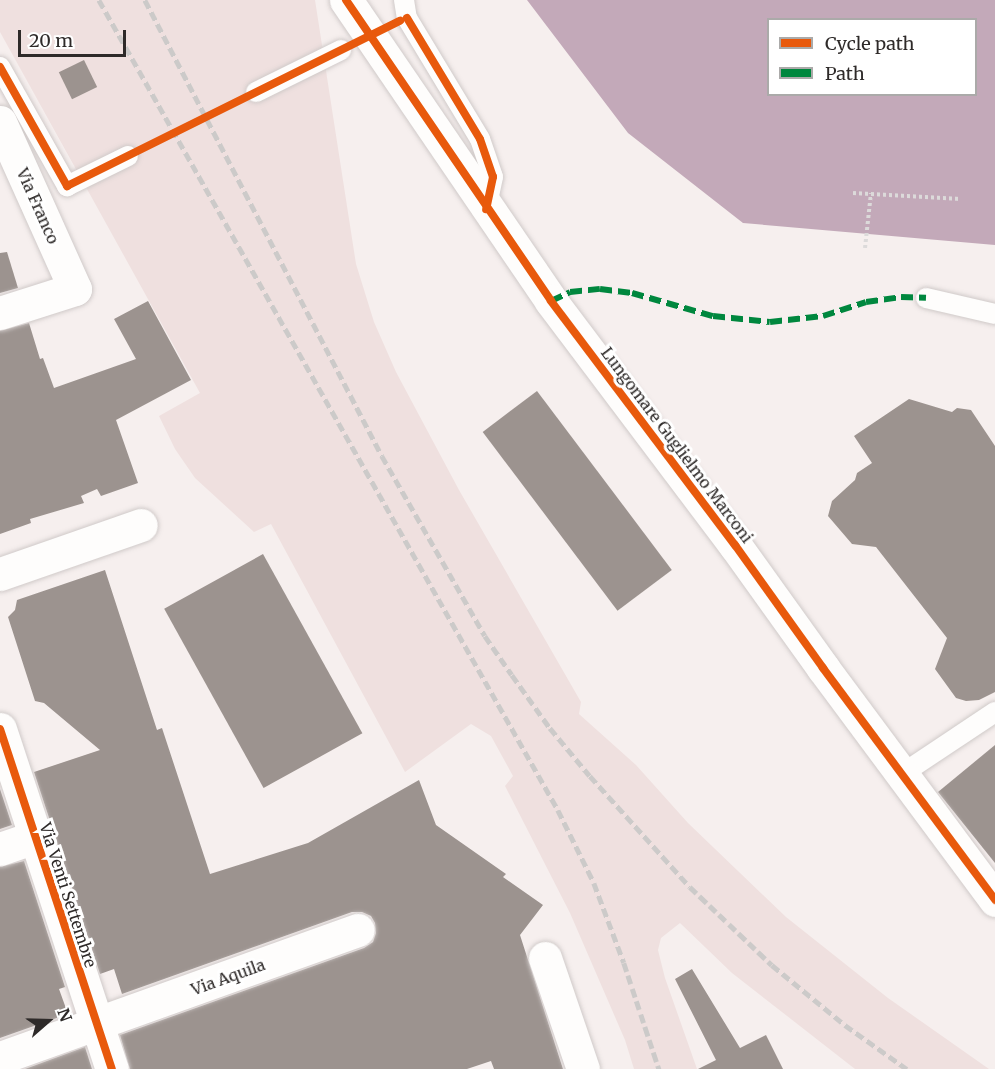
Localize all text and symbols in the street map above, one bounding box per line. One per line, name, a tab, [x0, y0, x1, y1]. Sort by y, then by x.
scale bar	[21, 18, 129, 56]
legend	[767, 18, 977, 96]
text: 20 m	[29, 29, 73, 52]
text: Cycle path	[825, 32, 914, 55]
text: Path	[825, 62, 865, 85]
street label: Via Franco	[13, 165, 63, 247]
street label: Lungomare Guglielmo Marconi	[597, 343, 757, 547]
street label: Via Venti Settembre	[36, 820, 100, 970]
street label: Via Aquila	[188, 955, 268, 999]
north arrow	[18, 991, 78, 1051]
text: N	[53, 1005, 76, 1024]

